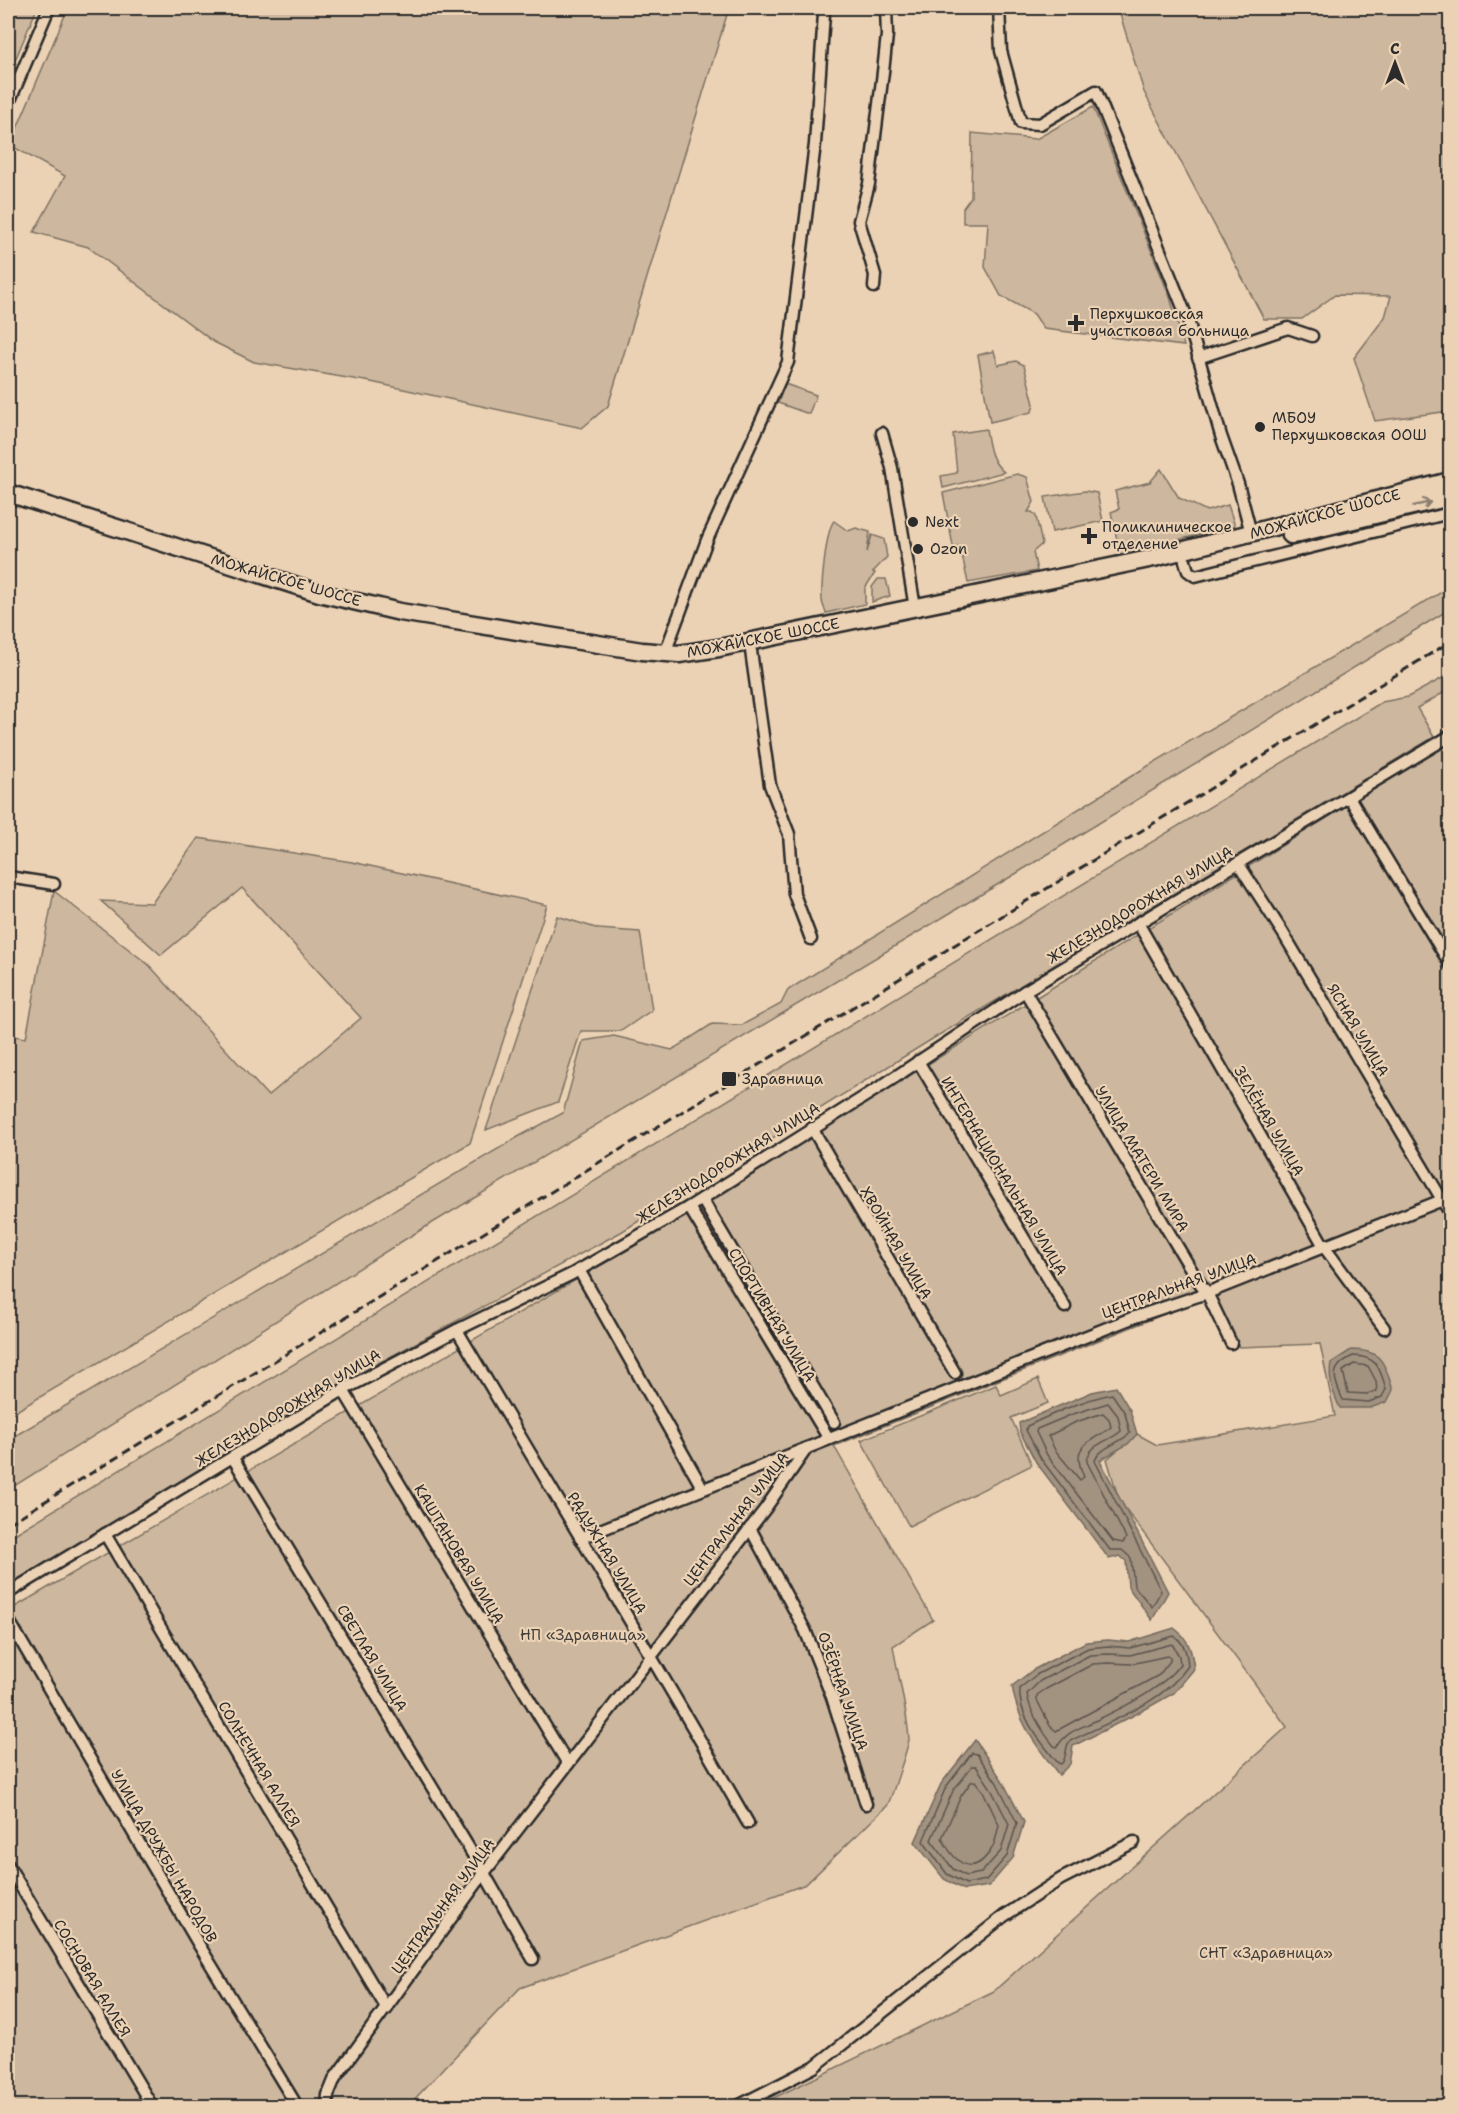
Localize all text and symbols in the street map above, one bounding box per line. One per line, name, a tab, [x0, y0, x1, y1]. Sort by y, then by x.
north arrow	[1365, 33, 1425, 93]
text: С	[1390, 38, 1400, 59]
place label: Перхушковская участковая больница	[1090, 304, 1250, 341]
marker: Перхушковская участковая больница	[1067, 314, 1085, 332]
place label: МБОУ Перхушковская ООШ	[1272, 408, 1427, 445]
marker: МБОУ Перхушковская ООШ	[1253, 420, 1267, 434]
street label: МОЖАЙСКОЕ ШОССЕ	[1247, 483, 1403, 544]
one-way arrow	[1413, 497, 1432, 509]
place label: Next	[925, 512, 959, 532]
marker: Next	[906, 515, 920, 529]
place label: Поликлиническое отделение	[1102, 517, 1232, 554]
marker: Поликлиническое отделение	[1080, 527, 1098, 545]
place label: Ozon	[930, 539, 967, 559]
marker: Ozon	[911, 542, 925, 556]
street label: МОЖАЙСКОЕ ШОССЕ	[209, 548, 364, 611]
street label: МОЖАЙСКОЕ ШОССЕ	[685, 612, 841, 663]
street label: ЖЕЛЕЗНОДОРОЖНАЯ УЛИЦА	[1044, 842, 1236, 968]
street label: ЯСНАЯ УЛИЦА	[1322, 980, 1394, 1080]
street label: ЗЕЛЁНАЯ УЛИЦА	[1229, 1062, 1309, 1180]
place label: Здравница	[742, 1069, 824, 1089]
marker: Здравница	[720, 1070, 738, 1088]
street label: ИНТЕРНАЦИОНАЛЬНАЯ УЛИЦА	[937, 1073, 1072, 1279]
street label: УЛИЦА МАТЕРИ МИРА	[1090, 1082, 1194, 1236]
street label: ЖЕЛЕЗНОДОРОЖНАЯ УЛИЦА	[632, 1098, 824, 1228]
street label: ХВОЙНАЯ УЛИЦА	[856, 1183, 937, 1303]
street label: СПОРТИВНАЯ УЛИЦА	[724, 1244, 820, 1386]
street label: ЦЕНТРАЛЬНАЯ УЛИЦА	[1099, 1249, 1259, 1323]
street label: ЖЕЛЕЗНОДОРОЖНАЯ УЛИЦА	[192, 1345, 384, 1471]
street label: ЦЕНТРАЛЬНАЯ УЛИЦА	[679, 1448, 793, 1590]
street label: КАШТАНОВАЯ УЛИЦА	[409, 1481, 509, 1628]
street label: РАДУЖНАЯ УЛИЦА	[563, 1488, 651, 1618]
street label: СВЕТЛАЯ УЛИЦА	[332, 1601, 412, 1715]
park label: НП «Здравница»	[520, 1625, 646, 1645]
street label: ОЗЁРНАЯ УЛИЦА	[813, 1629, 873, 1753]
street label: СОЛНЕЧНАЯ АЛЛЕЯ	[213, 1697, 305, 1831]
street label: УЛИЦА ДРУЖБЫ НАРОДОВ	[106, 1766, 222, 1946]
street label: ЦЕНТРАЛЬНАЯ УЛИЦА	[387, 1834, 499, 1978]
street label: СОСНОВАЯ АЛЛЕЯ	[49, 1916, 135, 2040]
park label: СНТ «Здравница»	[1199, 1943, 1333, 1963]

